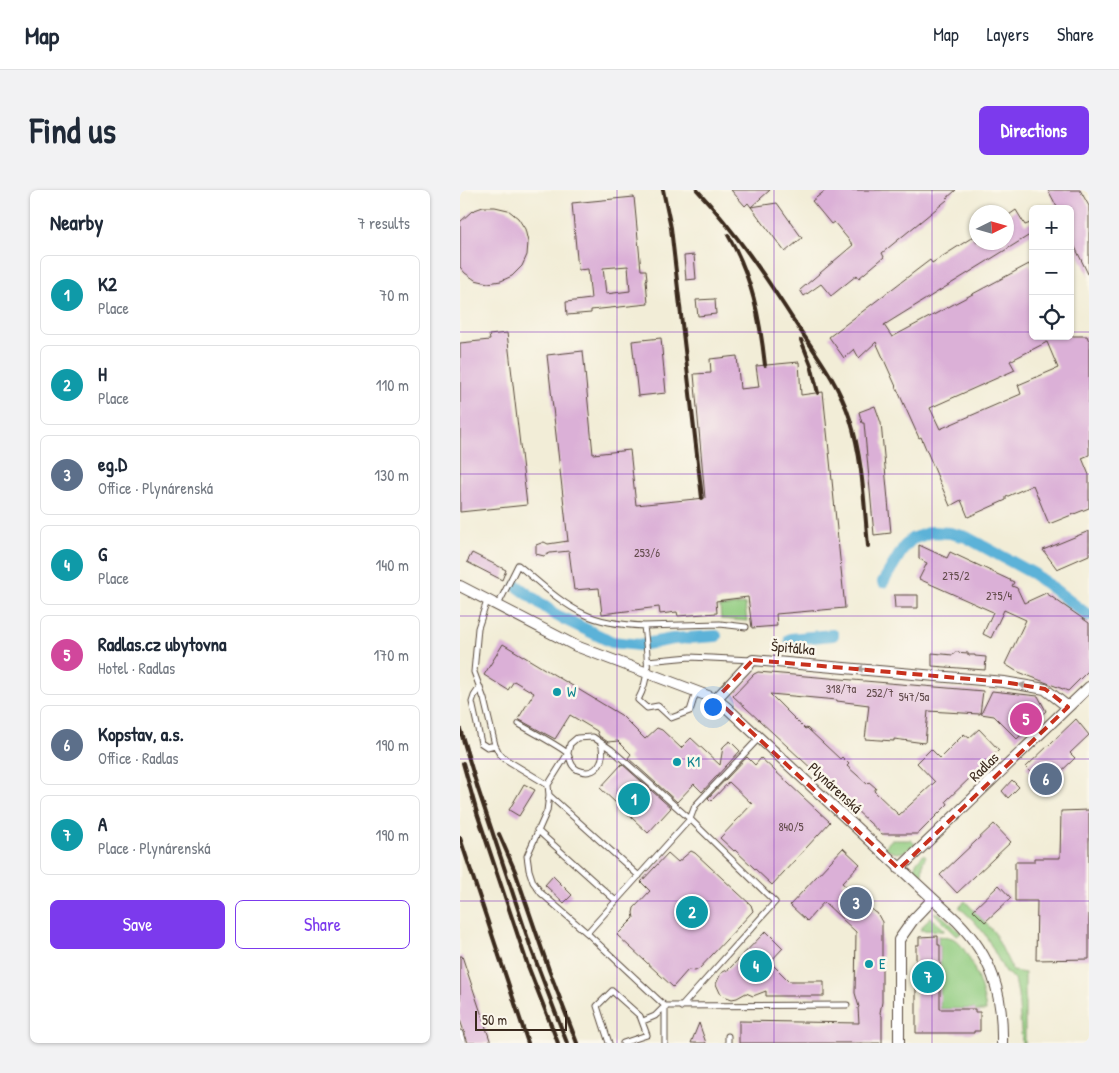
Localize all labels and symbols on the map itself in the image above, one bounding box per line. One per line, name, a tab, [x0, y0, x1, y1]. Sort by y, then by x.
north arrow	[969, 205, 1014, 250]
house number: 253/6	[634, 544, 660, 561]
house number: 275/2	[942, 567, 970, 584]
house number: 275/4	[986, 587, 1013, 604]
street label: Špitálka	[770, 635, 816, 660]
one-way arrow	[856, 665, 872, 673]
house number: 318/7a	[826, 680, 857, 697]
place label: W	[567, 681, 577, 702]
one-way arrow	[1017, 681, 1033, 689]
house number: 252/7	[866, 684, 894, 701]
marker: W	[551, 686, 563, 698]
house number: 547/5a	[899, 688, 929, 705]
your location	[700, 694, 726, 720]
pin: 5	[1010, 700, 1042, 738]
street label: Radlas	[964, 747, 1003, 786]
place label: K1	[687, 751, 700, 772]
marker: K1	[671, 756, 683, 768]
street label: Plynárenská	[804, 757, 867, 818]
pin: 6	[1030, 760, 1062, 798]
pin: 1	[618, 780, 650, 818]
house number: 840/5	[778, 818, 804, 835]
pin: 3	[840, 884, 872, 922]
pin: 2	[676, 893, 708, 931]
pin: 4	[740, 947, 772, 985]
place label: E	[879, 953, 886, 974]
marker: E	[863, 958, 875, 970]
pin: 7	[912, 958, 944, 996]
scale bar	[475, 1008, 568, 1031]

